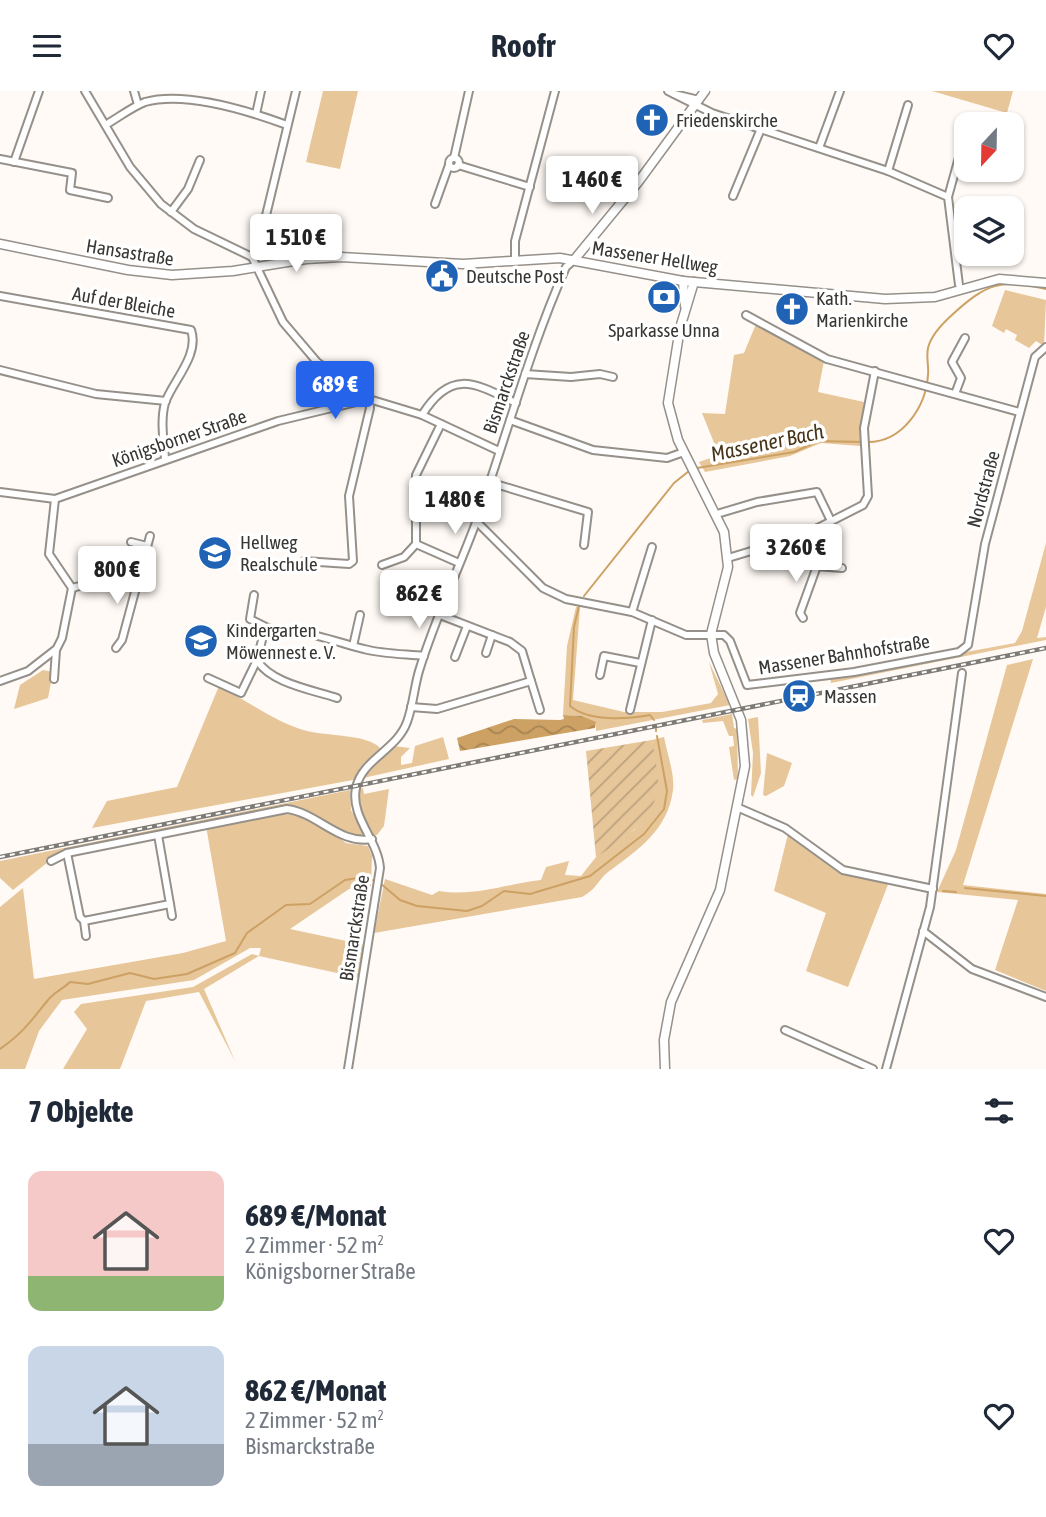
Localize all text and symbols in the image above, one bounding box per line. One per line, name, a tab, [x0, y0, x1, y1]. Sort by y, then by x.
icon: menu	[28, 27, 66, 65]
text: Roofr	[491, 27, 555, 64]
icon: heart	[980, 27, 1018, 65]
church icon: Friedenskirche	[633, 101, 671, 139]
place label: Friedenskirche	[676, 109, 778, 131]
north arrow	[954, 112, 1024, 182]
map controls	[954, 112, 1024, 266]
pin: 1 460 €	[527, 157, 657, 216]
text: 1 460 €	[562, 166, 622, 192]
button: layers	[954, 196, 1024, 266]
pin: 1 510 €	[231, 215, 361, 274]
text: 1 510 €	[266, 224, 326, 250]
street label: Hansastraße	[85, 234, 175, 270]
street label: Massener Hellweg	[590, 236, 720, 278]
public building icon: Deutsche Post	[423, 257, 461, 295]
place label: Deutsche Post	[466, 265, 564, 287]
bank icon: Sparkasse Unna	[645, 278, 683, 316]
street label: Auf der Bleiche	[71, 282, 177, 322]
place label: Kath. Marienkirche	[816, 287, 908, 331]
church icon: Kath. Marienkirche	[773, 290, 811, 328]
place label: Sparkasse Unna	[608, 319, 720, 341]
street label: Bismarckstraße	[478, 328, 534, 436]
pin: 689 €	[286, 361, 384, 421]
text: 689 €	[312, 371, 358, 397]
street label: Königsborner Straße	[109, 405, 249, 471]
water label: Massener Bach	[708, 418, 826, 466]
street label: Nordstraße	[962, 448, 1004, 530]
pin: 1 480 €	[390, 477, 520, 536]
text: 1 480 €	[425, 486, 485, 512]
pin: 3 260 €	[731, 525, 861, 584]
place label: Hellweg Realschule	[240, 531, 318, 575]
school or university icon: Hellweg Realschule	[196, 534, 234, 572]
text: 3 260 €	[766, 534, 826, 560]
pin: 800 €	[68, 547, 166, 606]
text: 800 €	[94, 556, 140, 582]
pin: 862 €	[370, 571, 468, 630]
text: 862 €	[396, 580, 442, 606]
place label: Kindergarten Möwennest e. V.	[226, 619, 336, 663]
school or university icon: Kindergarten Möwennest e. V.	[182, 622, 220, 660]
street label: Massener Bahnhofstraße	[757, 630, 931, 678]
station icon: Massen	[780, 677, 818, 715]
place label: Massen	[824, 685, 877, 707]
street label: Bismarckstraße	[335, 873, 373, 983]
icon: filters	[980, 1092, 1018, 1130]
text: 7 Objekte	[28, 1094, 134, 1128]
text: 689 €/Monat	[245, 1198, 386, 1232]
icon: home	[84, 1199, 168, 1283]
icon: heart	[980, 1222, 1018, 1260]
text: 2 Zimmer · 52 m²	[245, 1232, 384, 1258]
text: Königsborner Straße	[245, 1258, 416, 1284]
text: 862 €/Monat	[245, 1373, 386, 1407]
icon: home	[84, 1374, 168, 1458]
icon: heart	[980, 1397, 1018, 1435]
text: 2 Zimmer · 52 m²	[245, 1407, 384, 1433]
text: Bismarckstraße	[245, 1433, 375, 1459]

